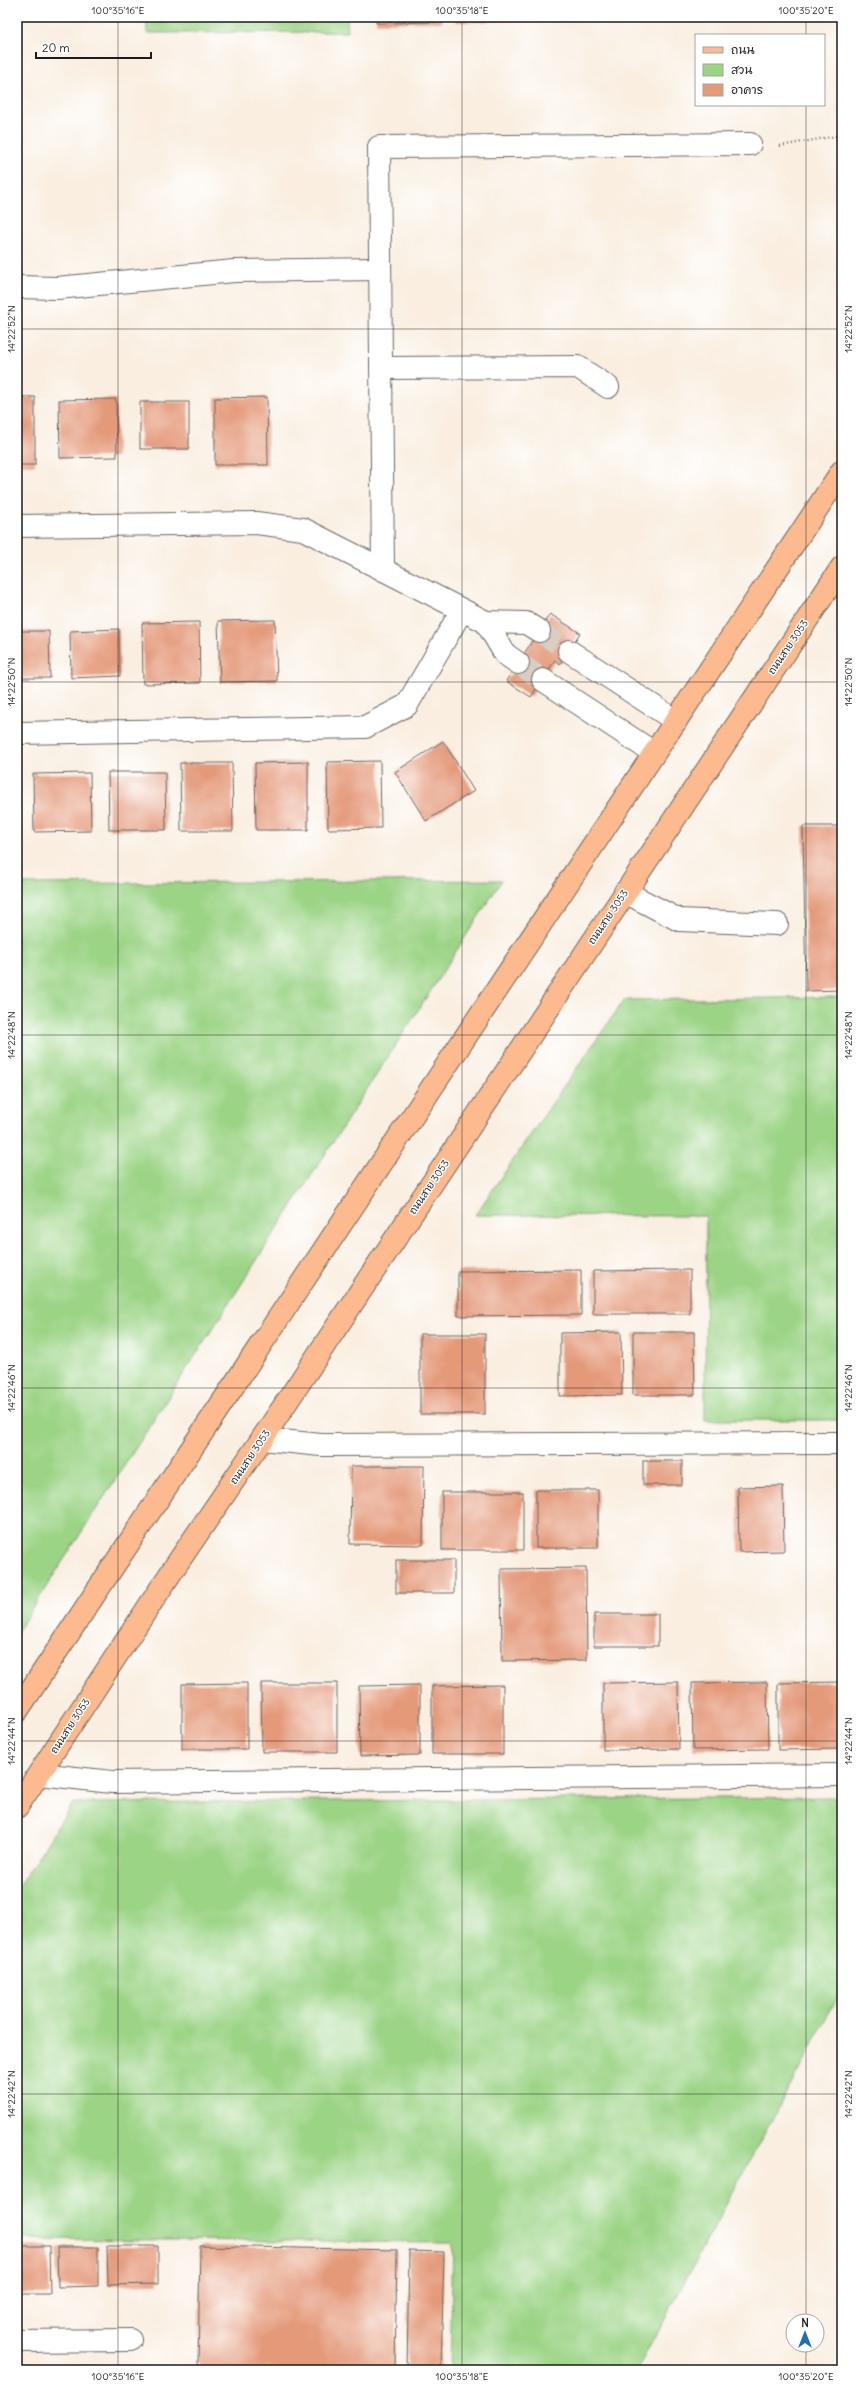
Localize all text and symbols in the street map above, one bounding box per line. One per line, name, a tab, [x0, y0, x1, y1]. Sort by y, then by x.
text: 100°35'16"E	[92, 4, 145, 17]
text: 100°35'18"E	[436, 4, 489, 17]
text: 100°35'20"E	[778, 4, 834, 17]
scale bar	[36, 34, 151, 60]
legend	[695, 34, 825, 106]
text: 20 m	[42, 40, 70, 55]
text: ถนน	[731, 42, 755, 57]
text: สวน	[731, 62, 752, 77]
text: อาคาร	[731, 82, 763, 97]
text: 14°22'52"N	[5, 305, 18, 353]
text: 14°22'52"N	[842, 305, 855, 353]
street label: ถนนสาย 3053	[765, 617, 811, 677]
text: 14°22'50"N	[5, 658, 18, 706]
text: 14°22'50"N	[842, 658, 855, 706]
street label: ถนนสาย 3053	[585, 887, 631, 947]
text: 14°22'48"N	[5, 1011, 18, 1059]
text: 14°22'48"N	[842, 1011, 855, 1059]
street label: ถนนสาย 3053	[406, 1157, 452, 1217]
text: 14°22'46"N	[5, 1364, 18, 1412]
text: 14°22'46"N	[842, 1364, 855, 1412]
street label: ถนนสาย 3053	[227, 1427, 273, 1487]
street label: ถนนสาย 3053	[47, 1696, 93, 1756]
text: 14°22'44"N	[5, 1717, 18, 1765]
text: 14°22'44"N	[842, 1717, 855, 1765]
text: 14°22'42"N	[5, 2070, 18, 2118]
text: 14°22'42"N	[842, 2070, 855, 2118]
north arrow	[785, 2313, 825, 2353]
text: N	[801, 2316, 809, 2330]
text: 100°35'16"E	[92, 2370, 145, 2383]
text: 100°35'18"E	[436, 2370, 489, 2383]
text: 100°35'20"E	[778, 2370, 834, 2383]

